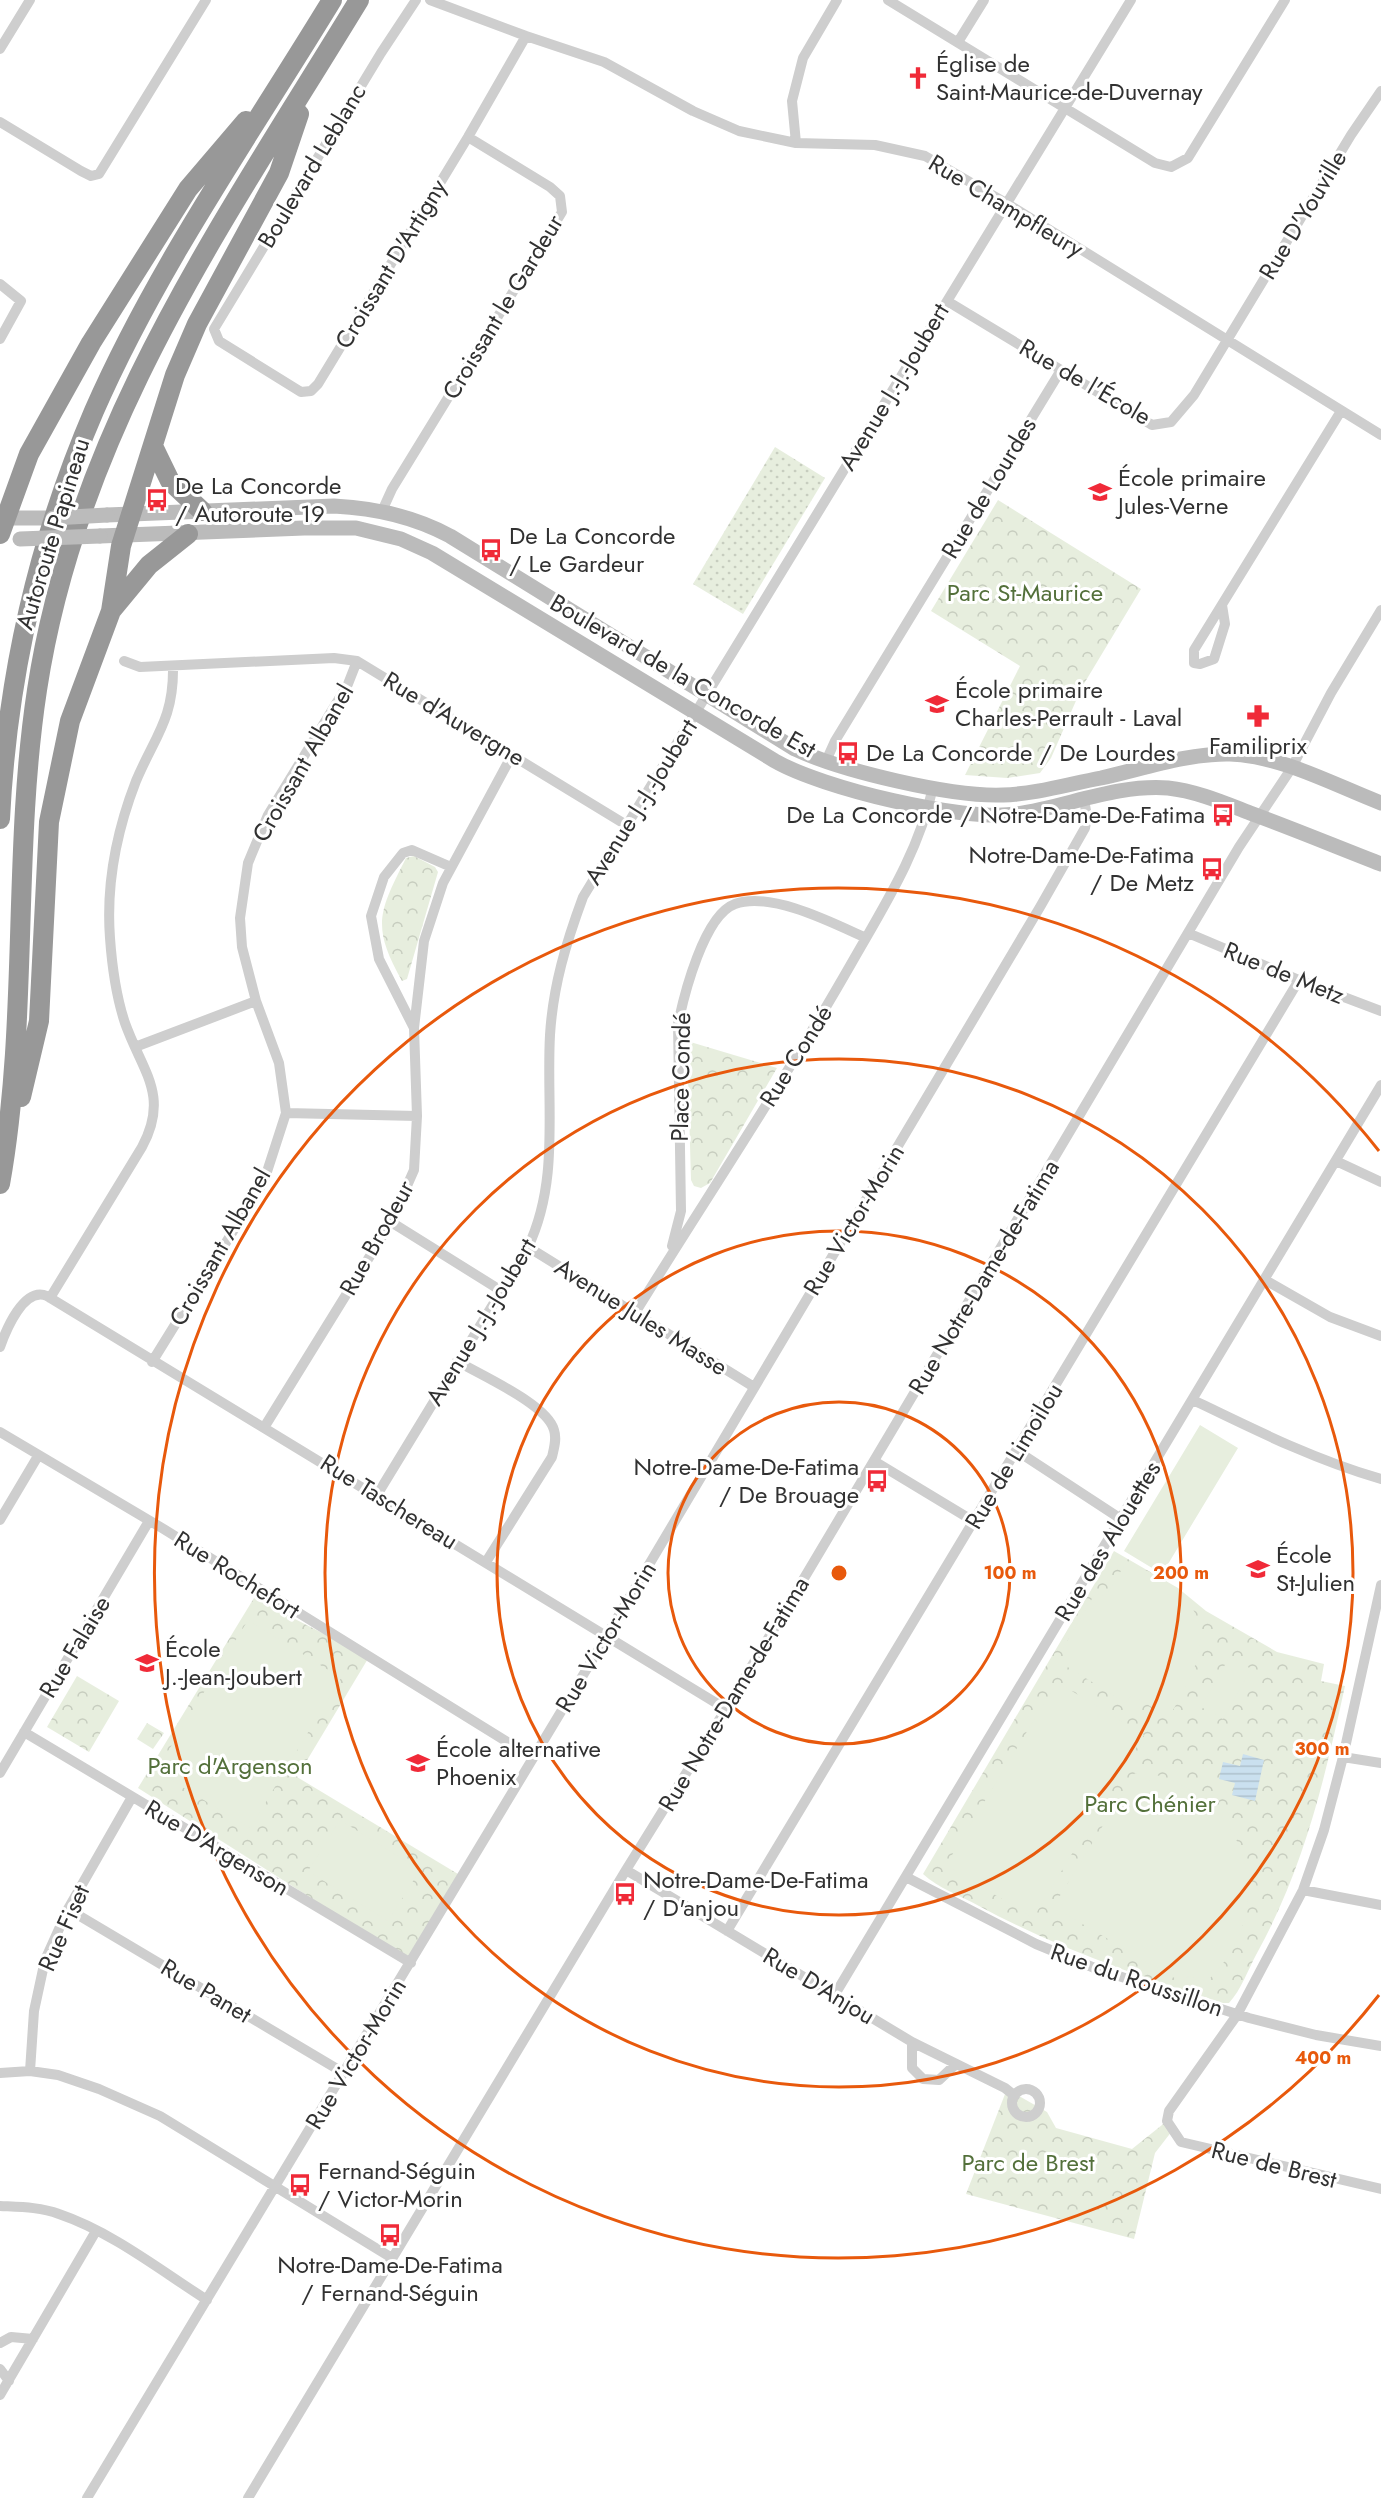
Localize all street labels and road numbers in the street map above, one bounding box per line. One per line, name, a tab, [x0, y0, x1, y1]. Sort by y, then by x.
street label: Boulevard Leblanc	[249, 77, 374, 254]
street label: Rue D'Youville	[1250, 143, 1355, 286]
street label: Rue Champfleury	[922, 145, 1091, 266]
street label: Croissant D'Artigny	[326, 172, 455, 355]
street label: Croissant le Gardeur	[433, 207, 572, 406]
street label: Avenue J.-J.-Joubert	[830, 296, 957, 477]
street label: Rue de l'École	[1013, 330, 1158, 433]
street label: Rue de Lourdes	[933, 410, 1045, 565]
street label: Autoroute Papineau	[7, 434, 98, 634]
street label: Boulevard de la Concorde Est	[544, 585, 823, 766]
street label: Rue d'Auvergne	[377, 662, 532, 775]
street label: Croissant Albanel	[243, 677, 362, 848]
street label: Avenue J.-J.-Joubert	[576, 712, 706, 891]
street label: Rue de Metz	[1219, 932, 1350, 1013]
street label: Rue Condé	[751, 998, 841, 1113]
street label: Place Condé	[662, 1012, 699, 1142]
street label: Rue Victor-Morin	[795, 1137, 913, 1302]
street label: Rue Notre-Dame-de-Fatima	[899, 1153, 1068, 1401]
street label: Croissant Albanel	[160, 1161, 279, 1332]
street label: Rue Brodeur	[331, 1173, 423, 1302]
street label: Avenue J.-J.-Joubert	[417, 1231, 544, 1412]
street label: Avenue Jules Masse	[548, 1249, 734, 1384]
street label: Rue de Limoilou	[956, 1376, 1071, 1536]
street label: Rue Taschereau	[314, 1445, 465, 1558]
street label: Rue des Alouettes	[1046, 1454, 1169, 1628]
street label: Rue Rochefort	[168, 1522, 307, 1627]
street label: Rue Victor-Morin	[547, 1554, 665, 1719]
street label: Rue Notre-Dame-de-Fatima	[649, 1570, 818, 1818]
street label: Rue Falaise	[30, 1589, 119, 1705]
street label: Rue D'Argenson	[138, 1791, 296, 1905]
street label: Rue Fiset	[29, 1879, 98, 1977]
street label: Rue du Roussillon	[1046, 1934, 1228, 2025]
street label: Rue D'Anjou	[757, 1938, 882, 2033]
street label: Rue Panet	[154, 1950, 258, 2032]
street label: Rue Victor-Morin	[297, 1971, 415, 2136]
street label: Rue de Brest	[1208, 2132, 1341, 2197]

